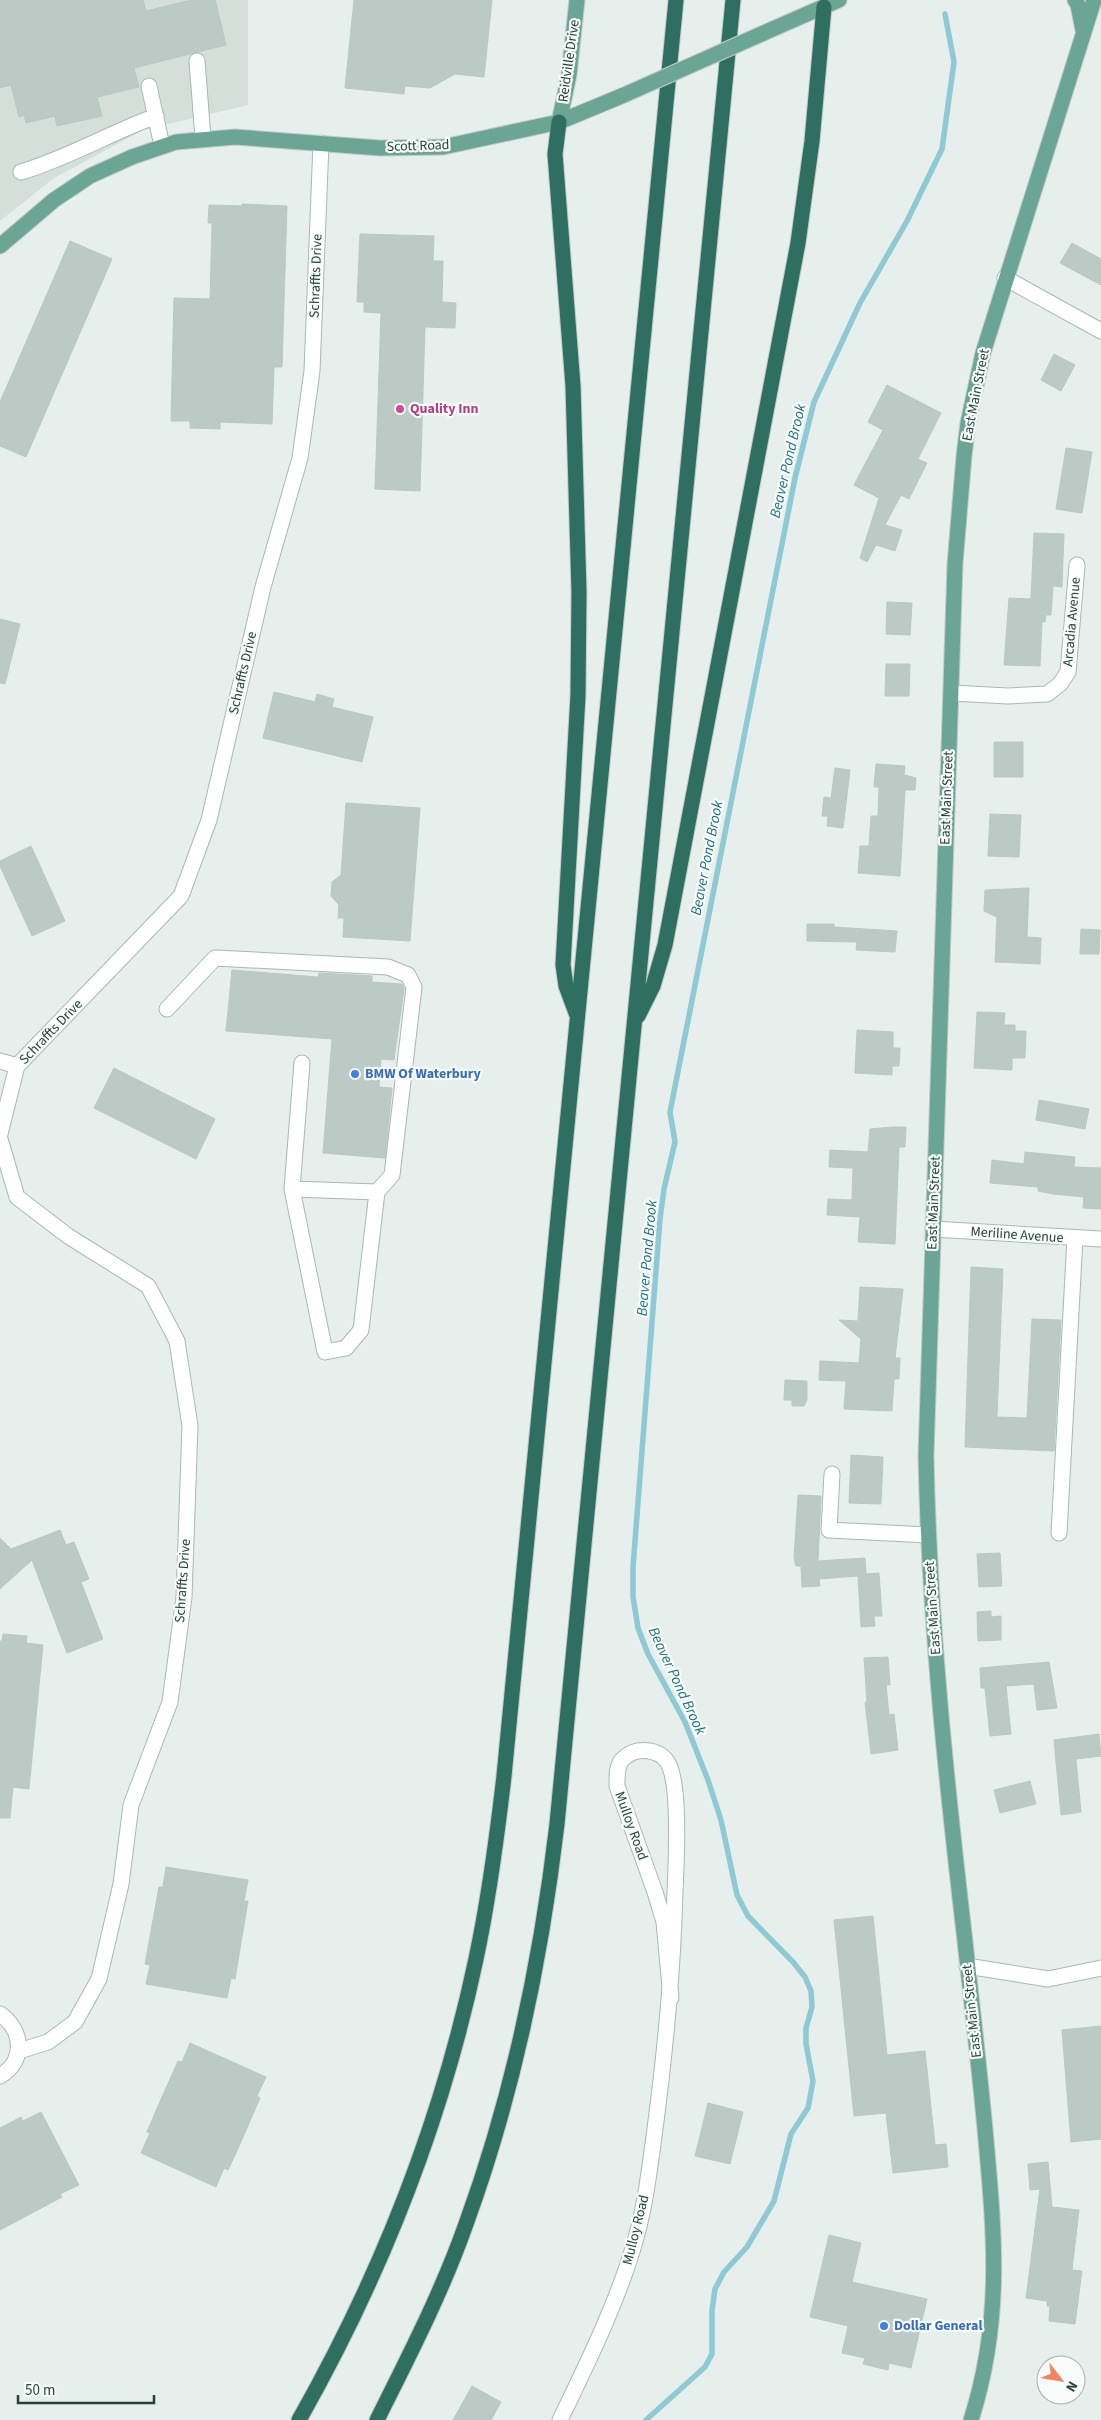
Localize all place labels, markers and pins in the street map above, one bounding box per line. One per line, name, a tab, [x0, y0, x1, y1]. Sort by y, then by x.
place label: Quality Inn	[410, 399, 478, 419]
marker: Quality Inn	[394, 403, 406, 415]
place label: BMW Of Waterbury	[365, 1064, 481, 1084]
marker: BMW Of Waterbury	[349, 1068, 361, 1080]
place label: Dollar General	[894, 2316, 982, 2336]
marker: Dollar General	[878, 2320, 890, 2332]

